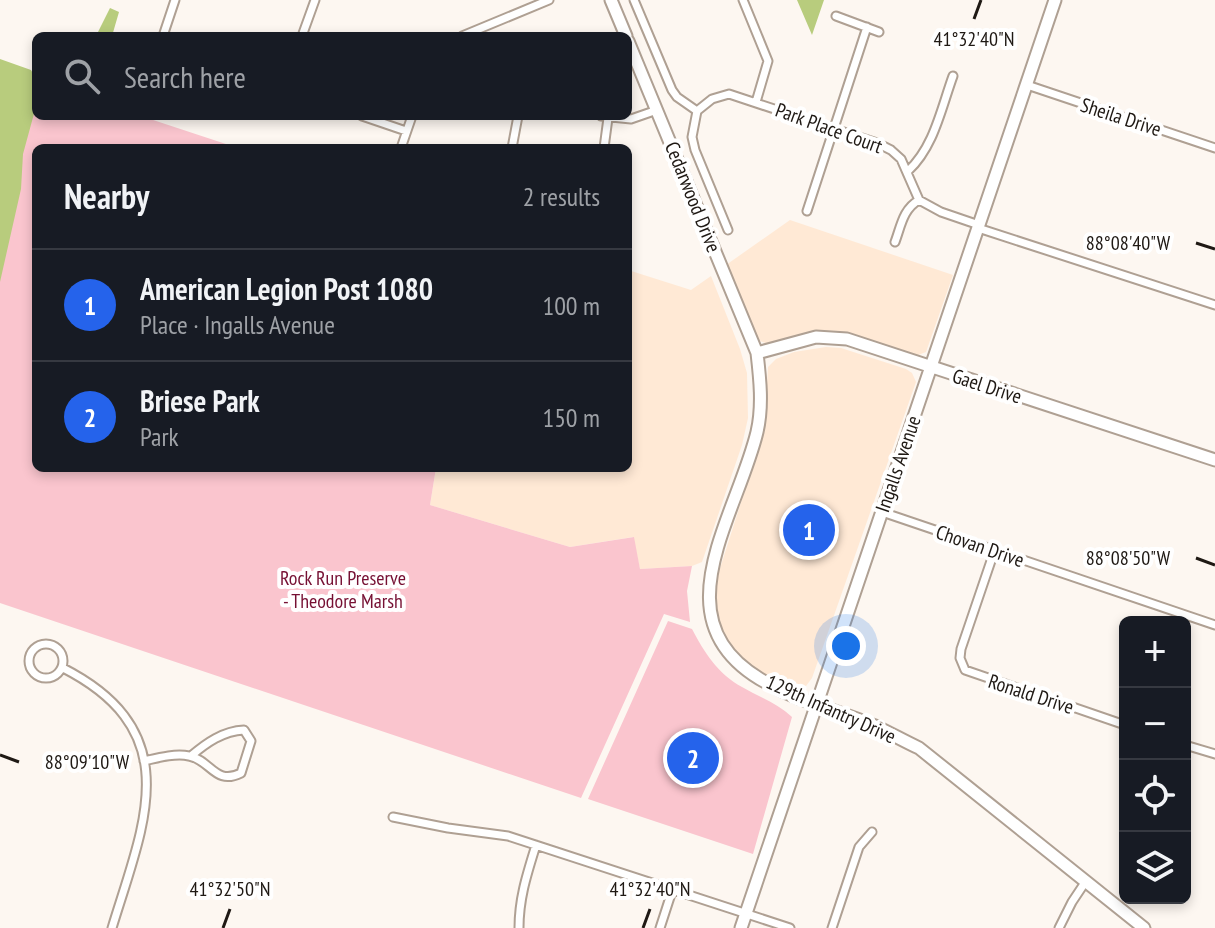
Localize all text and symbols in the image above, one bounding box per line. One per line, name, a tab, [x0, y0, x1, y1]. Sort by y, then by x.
text: 41°32'40"N	[934, 26, 1014, 52]
search box	[32, 32, 632, 120]
icon: search	[60, 54, 104, 98]
text: Search here	[124, 57, 246, 96]
street label: Sheila Drive	[1077, 92, 1165, 142]
street label: Park Place Court	[772, 97, 886, 160]
street label: Cedarwood Drive	[659, 138, 727, 256]
text: Nearby	[64, 174, 149, 218]
text: 2 results	[523, 180, 600, 213]
text: 88°08'40"W	[1086, 230, 1171, 256]
text: American Legion Post 1080	[140, 269, 433, 308]
text: 1	[84, 289, 96, 322]
text: 100 m	[542, 289, 600, 322]
text: Place · Ingalls Avenue	[140, 308, 335, 341]
street label: Gael Drive	[949, 363, 1025, 409]
text: Briese Park	[140, 381, 260, 420]
text: 2	[84, 401, 96, 434]
text: 150 m	[542, 401, 600, 434]
street label: Ingalls Avenue	[869, 412, 927, 516]
text: Park	[140, 420, 179, 453]
pin: 1	[783, 500, 835, 560]
street label: Chovan Drive	[932, 519, 1028, 573]
text: 88°08'50"W	[1086, 545, 1171, 571]
park label: Rock Run Preserve - Theodore Marsh	[280, 565, 406, 614]
map controls	[1119, 616, 1191, 904]
button: +	[1119, 616, 1191, 688]
your location	[826, 626, 866, 666]
street label: Ronald Drive	[985, 668, 1077, 720]
street label: 129th Infantry Drive	[762, 669, 900, 749]
button: −	[1119, 688, 1191, 760]
pin: 2	[667, 728, 719, 788]
text: 88°09'10"W	[45, 749, 130, 775]
button: locate	[1119, 760, 1191, 832]
button: layers	[1119, 832, 1191, 904]
text: 41°32'50"N	[190, 876, 270, 902]
text: 41°32'40"N	[610, 876, 690, 902]

